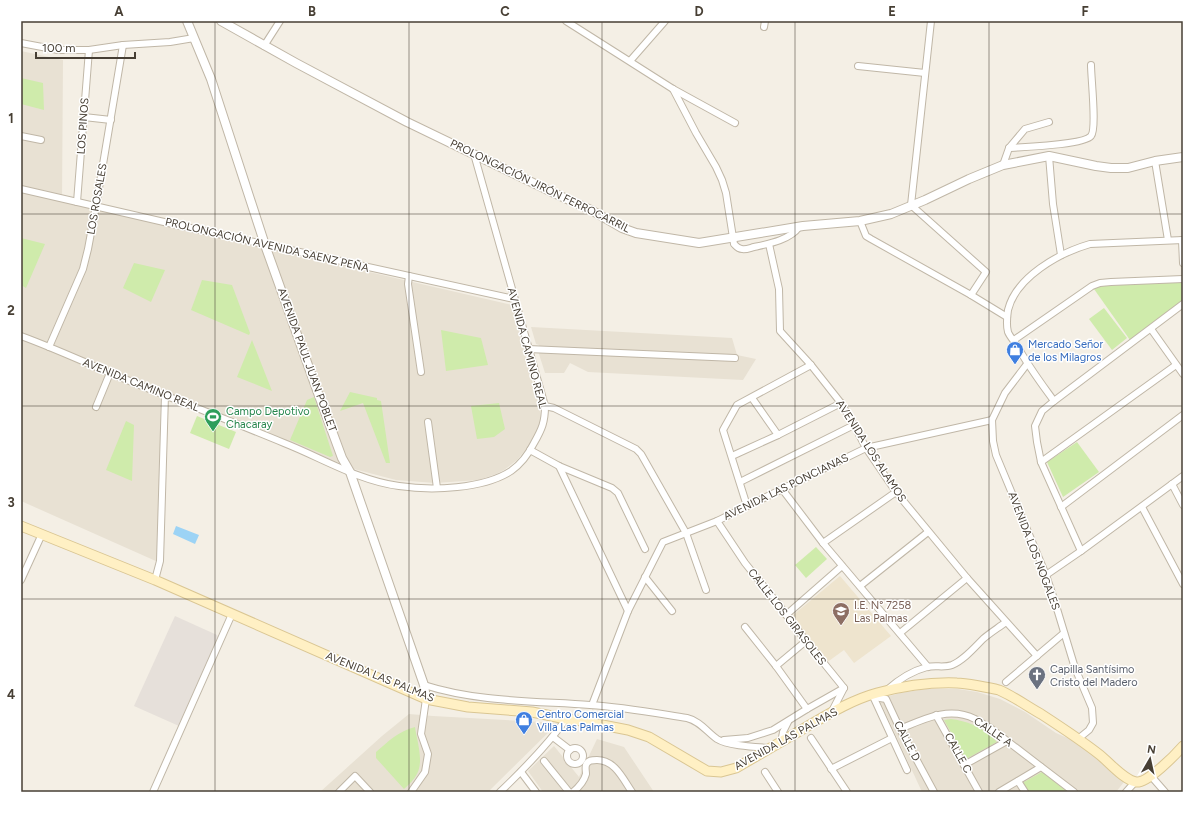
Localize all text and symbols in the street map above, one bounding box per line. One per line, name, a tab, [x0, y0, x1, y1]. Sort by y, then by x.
text: A	[114, 4, 124, 19]
text: B	[308, 4, 316, 19]
text: C	[500, 4, 510, 19]
text: D	[694, 4, 704, 19]
text: E	[888, 4, 896, 19]
text: F	[1081, 4, 1089, 19]
scale bar	[36, 34, 135, 60]
text: 100 m	[42, 41, 76, 55]
street label: LOS PINOS	[75, 97, 91, 155]
text: 1	[8, 111, 14, 126]
street label: PROLONGACIÓN JIRÓN FERROCARRIL	[448, 136, 633, 235]
street label: LOS ROSALES	[84, 162, 110, 236]
street label: PROLONGACIÓN AVENIDA SAENZ PEÑA	[164, 214, 371, 275]
street label: AVENIDA PAUL JUAN POBLET	[275, 286, 339, 434]
street label: AVENIDA CAMINO REAL	[505, 286, 549, 410]
text: 2	[7, 303, 15, 318]
place label: Mercado Señor de los Milagros	[1028, 338, 1103, 364]
shop icon: Mercado Señor de los Milagros	[1005, 340, 1025, 365]
street label: AVENIDA CAMINO REAL	[81, 356, 201, 414]
street label: AVENIDA LOS ALAMOS	[833, 398, 909, 505]
place label: Campo Depotivo Chacaray	[226, 405, 310, 431]
sports icon: Campo Depotivo Chacaray	[203, 407, 223, 432]
street label: AVENIDA LAS PONCIANAS	[721, 451, 851, 523]
street label: AVENIDA LOS NOGALES	[1005, 490, 1063, 612]
text: 3	[7, 495, 15, 510]
street label: CALLE LOS GIRASOLES	[745, 566, 829, 668]
place label: I.E. N° 7258 Las Palmas	[854, 599, 911, 625]
school or university icon: I.E. N° 7258 Las Palmas	[831, 601, 851, 626]
street label: AVENIDA LAS PALMAS	[324, 649, 436, 705]
place label: Capilla Santísimo Cristo del Madero	[1050, 663, 1138, 689]
church icon: Capilla Santísimo Cristo del Madero	[1027, 665, 1047, 690]
text: 4	[7, 687, 15, 702]
street label: AVENIDA LAS PALMAS	[732, 705, 840, 773]
place label: Centro Comercial Villa Las Palmas	[537, 708, 624, 734]
shop icon: Centro Comercial Villa Las Palmas	[514, 710, 534, 735]
street label: CALLE A	[971, 714, 1015, 750]
street label: CALLE D	[891, 719, 923, 764]
street label: CALLE C	[942, 731, 974, 775]
north arrow	[1130, 739, 1170, 779]
text: N	[1146, 743, 1157, 757]

